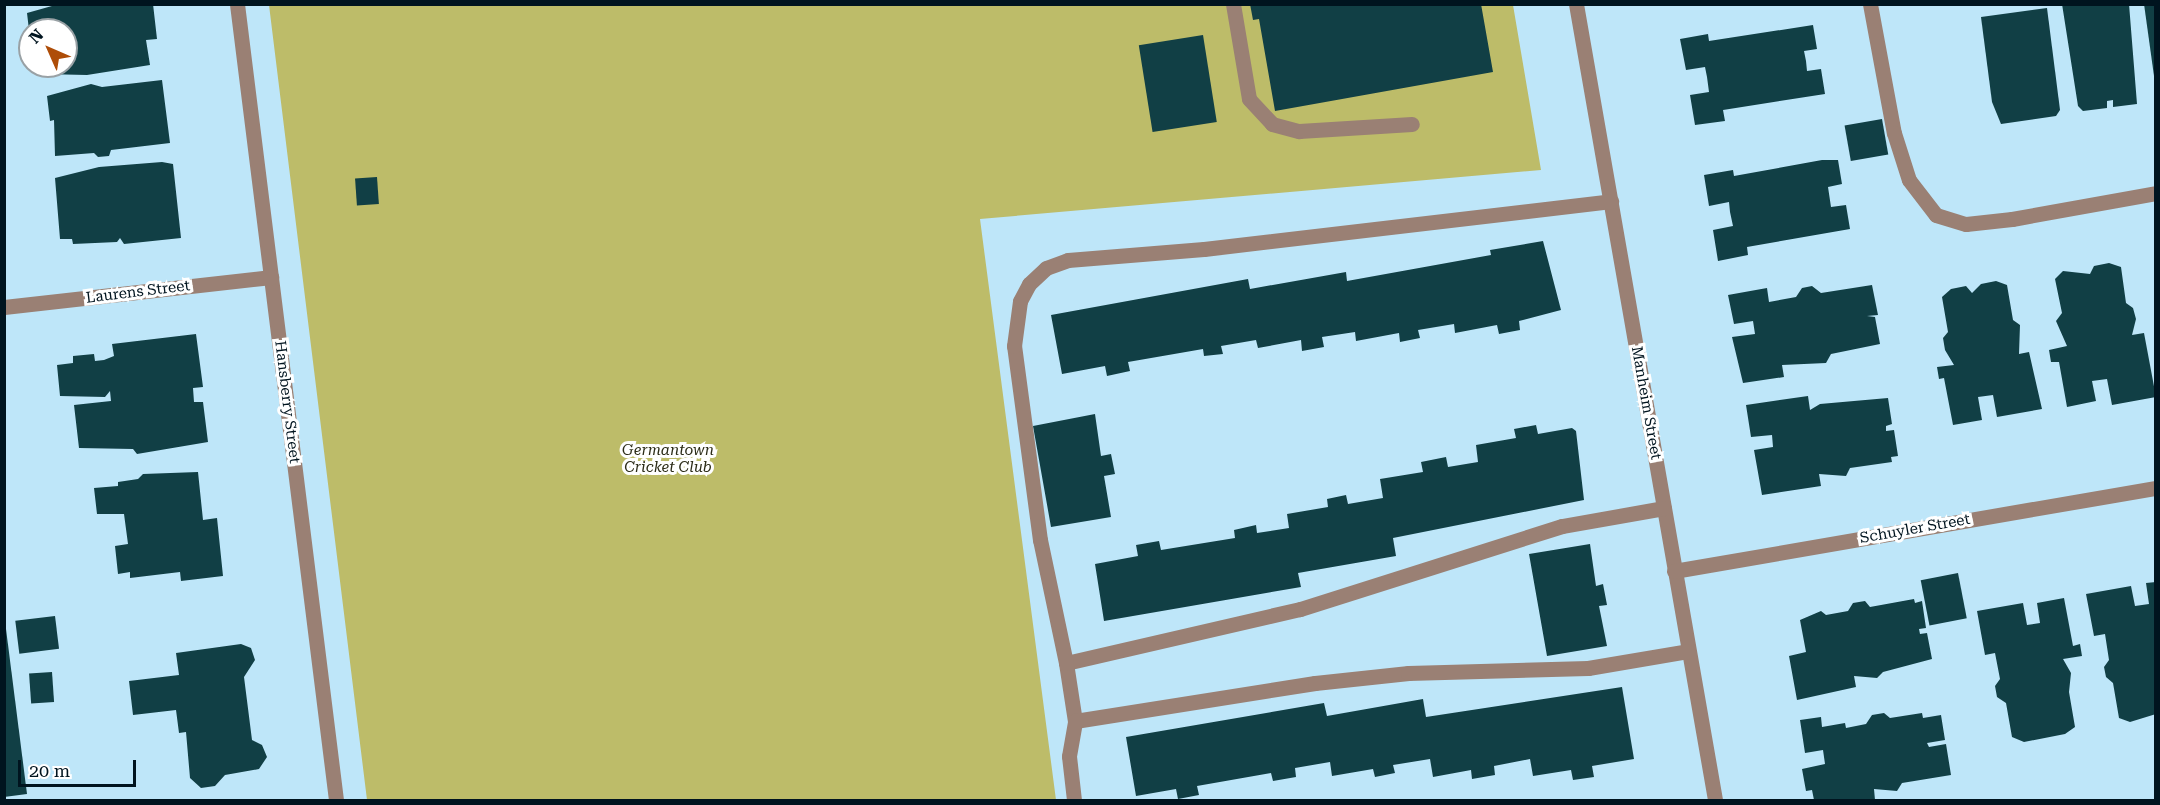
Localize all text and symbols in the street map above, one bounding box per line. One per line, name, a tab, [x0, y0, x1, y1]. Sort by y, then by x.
north arrow	[18, 18, 78, 78]
text: N	[25, 25, 47, 47]
street label: Laurens Street	[85, 277, 191, 307]
street label: Hansberry Street	[271, 340, 303, 464]
street label: Manheim Street	[1627, 345, 1665, 461]
park label: Germantown Cricket Club	[622, 441, 714, 476]
street label: Schuyler Street	[1858, 510, 1972, 548]
scale bar	[21, 748, 140, 786]
text: 20 m	[29, 760, 70, 781]

